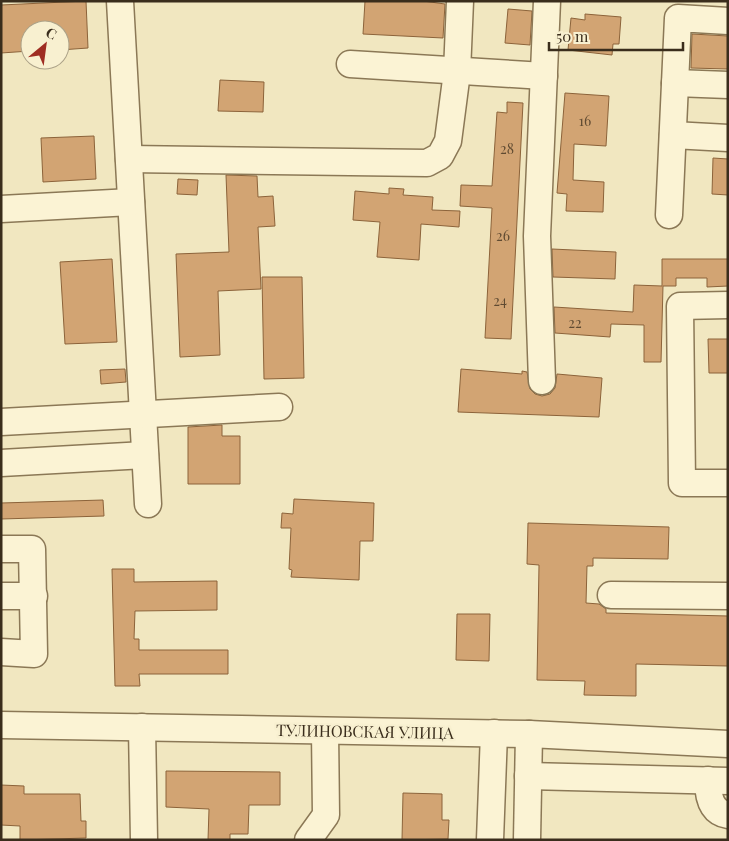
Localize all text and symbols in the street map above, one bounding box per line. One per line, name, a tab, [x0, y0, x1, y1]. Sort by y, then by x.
north arrow	[20, 20, 70, 70]
scale bar	[549, 20, 683, 52]
text: С	[43, 22, 61, 44]
text: 50 m	[556, 26, 589, 46]
house number: 16	[579, 111, 591, 130]
house number: 28	[500, 139, 514, 158]
house number: 26	[496, 226, 510, 245]
house number: 24	[493, 291, 507, 310]
house number: 22	[568, 313, 582, 332]
street label: ТУЛИНОВСКАЯ УЛИЦА	[276, 719, 455, 743]

